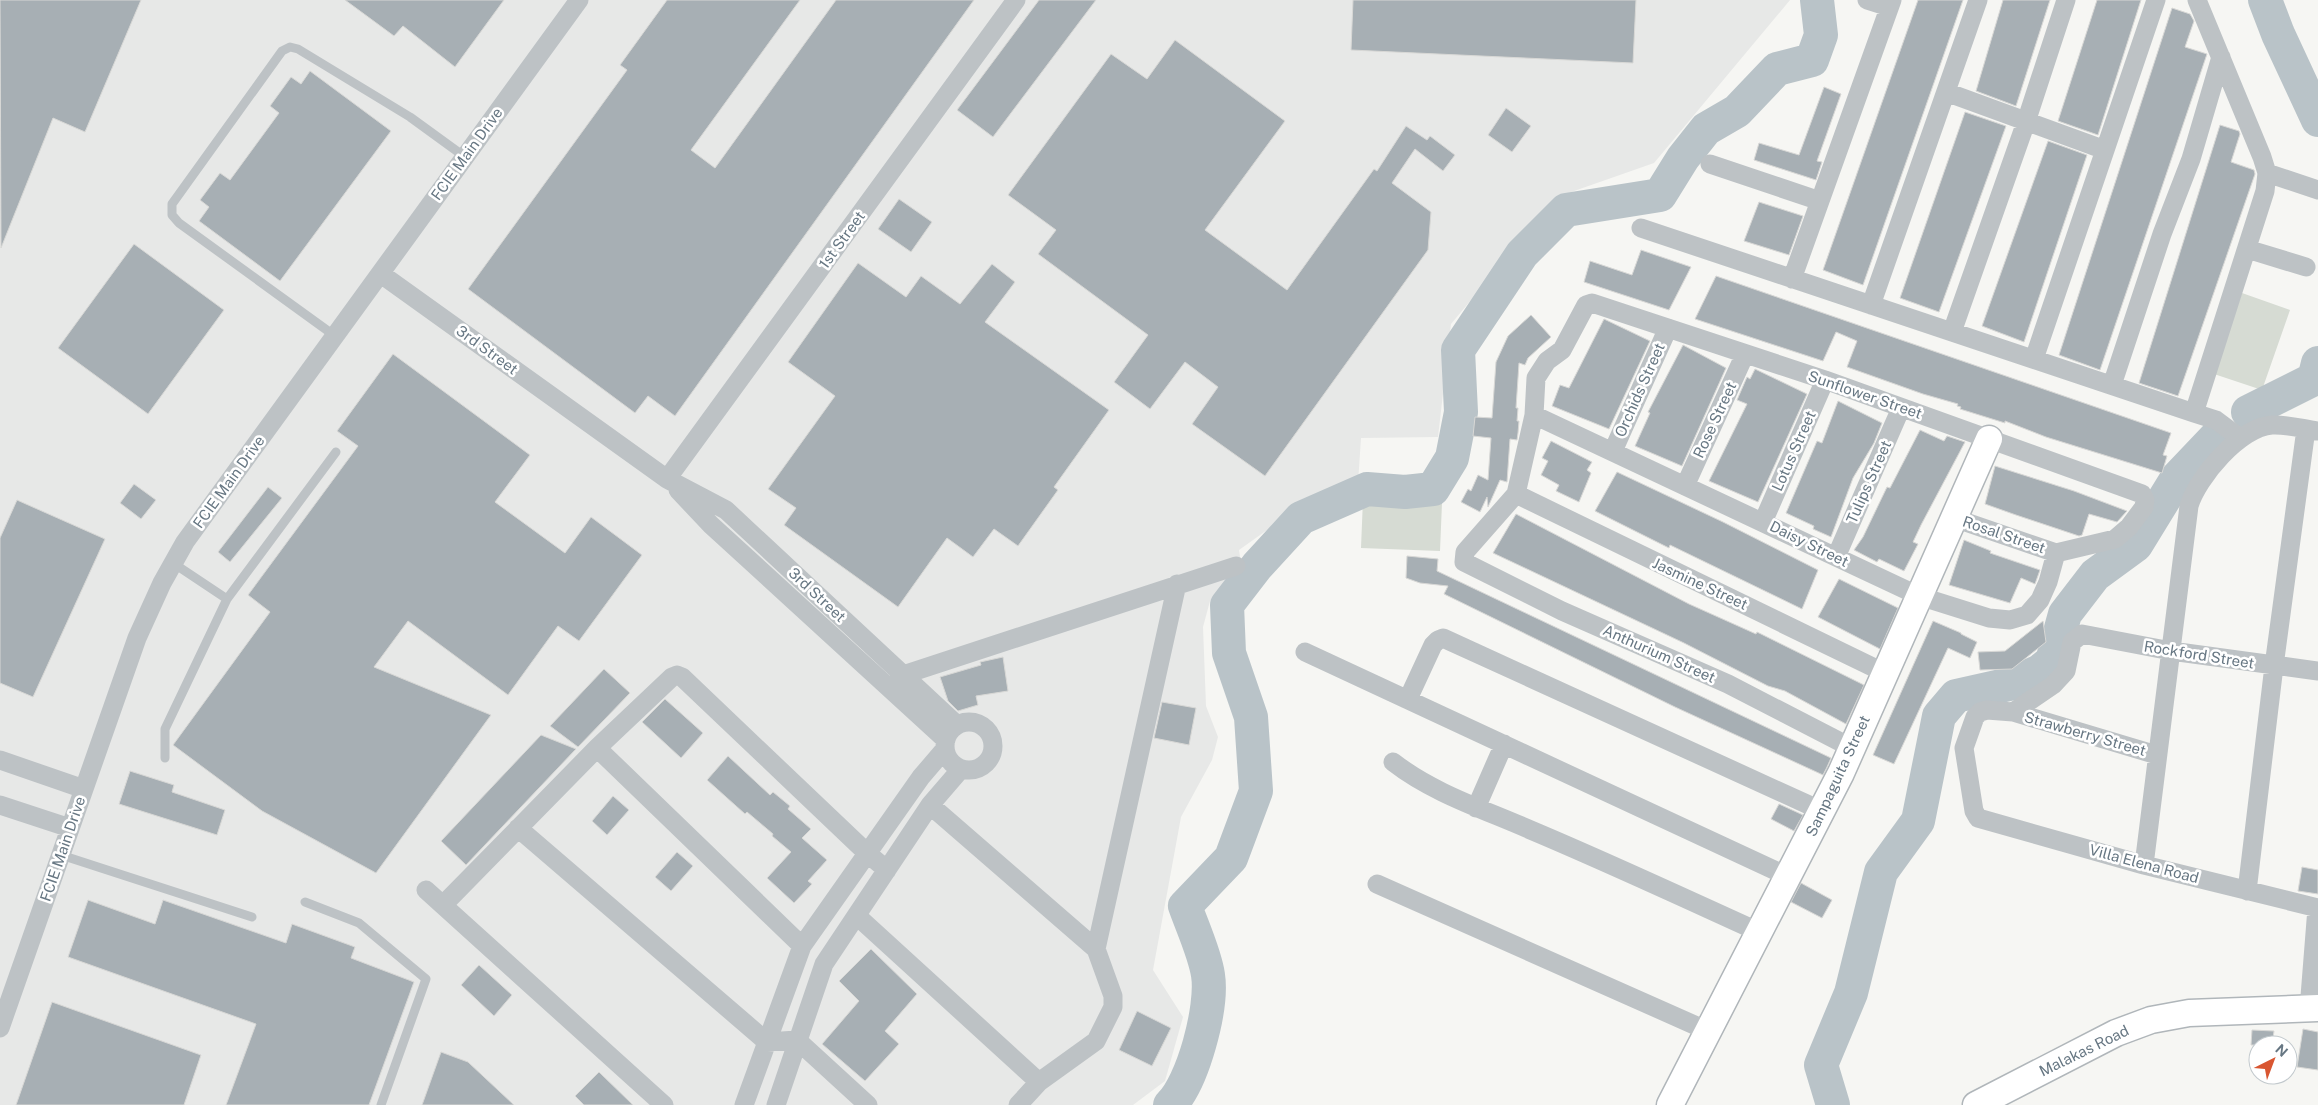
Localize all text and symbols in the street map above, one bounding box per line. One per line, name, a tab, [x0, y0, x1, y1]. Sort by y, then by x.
street label: FCIE Main Drive	[427, 104, 506, 203]
street label: 1st Street	[815, 208, 868, 272]
street label: 3rd Street	[453, 322, 521, 378]
street label: Orchids Street	[1611, 340, 1668, 439]
street label: Sunflower Street	[1806, 367, 1924, 422]
street label: Rose Street	[1690, 379, 1740, 460]
street label: Lotus Street	[1768, 408, 1819, 494]
street label: FCIE Main Drive	[189, 432, 268, 531]
street label: Tulips Street	[1843, 438, 1894, 526]
street label: Rosal Street	[1961, 512, 2048, 557]
street label: Daisy Street	[1767, 517, 1851, 570]
street label: Jasmine Street	[1650, 554, 1751, 613]
street label: 3rd Street	[785, 564, 849, 625]
street label: Anthurium Street	[1600, 621, 1718, 686]
street label: Rockford Street	[2143, 637, 2256, 672]
street label: Strawberry Street	[2022, 708, 2148, 759]
street label: Sampaguita Street	[1802, 712, 1873, 839]
street label: FCIE Main Drive	[37, 794, 88, 904]
street label: Villa Elena Road	[2088, 841, 2201, 886]
street label: Malakas Road	[2036, 1022, 2131, 1080]
north arrow	[2248, 1035, 2298, 1085]
text: N	[2272, 1041, 2291, 1060]

